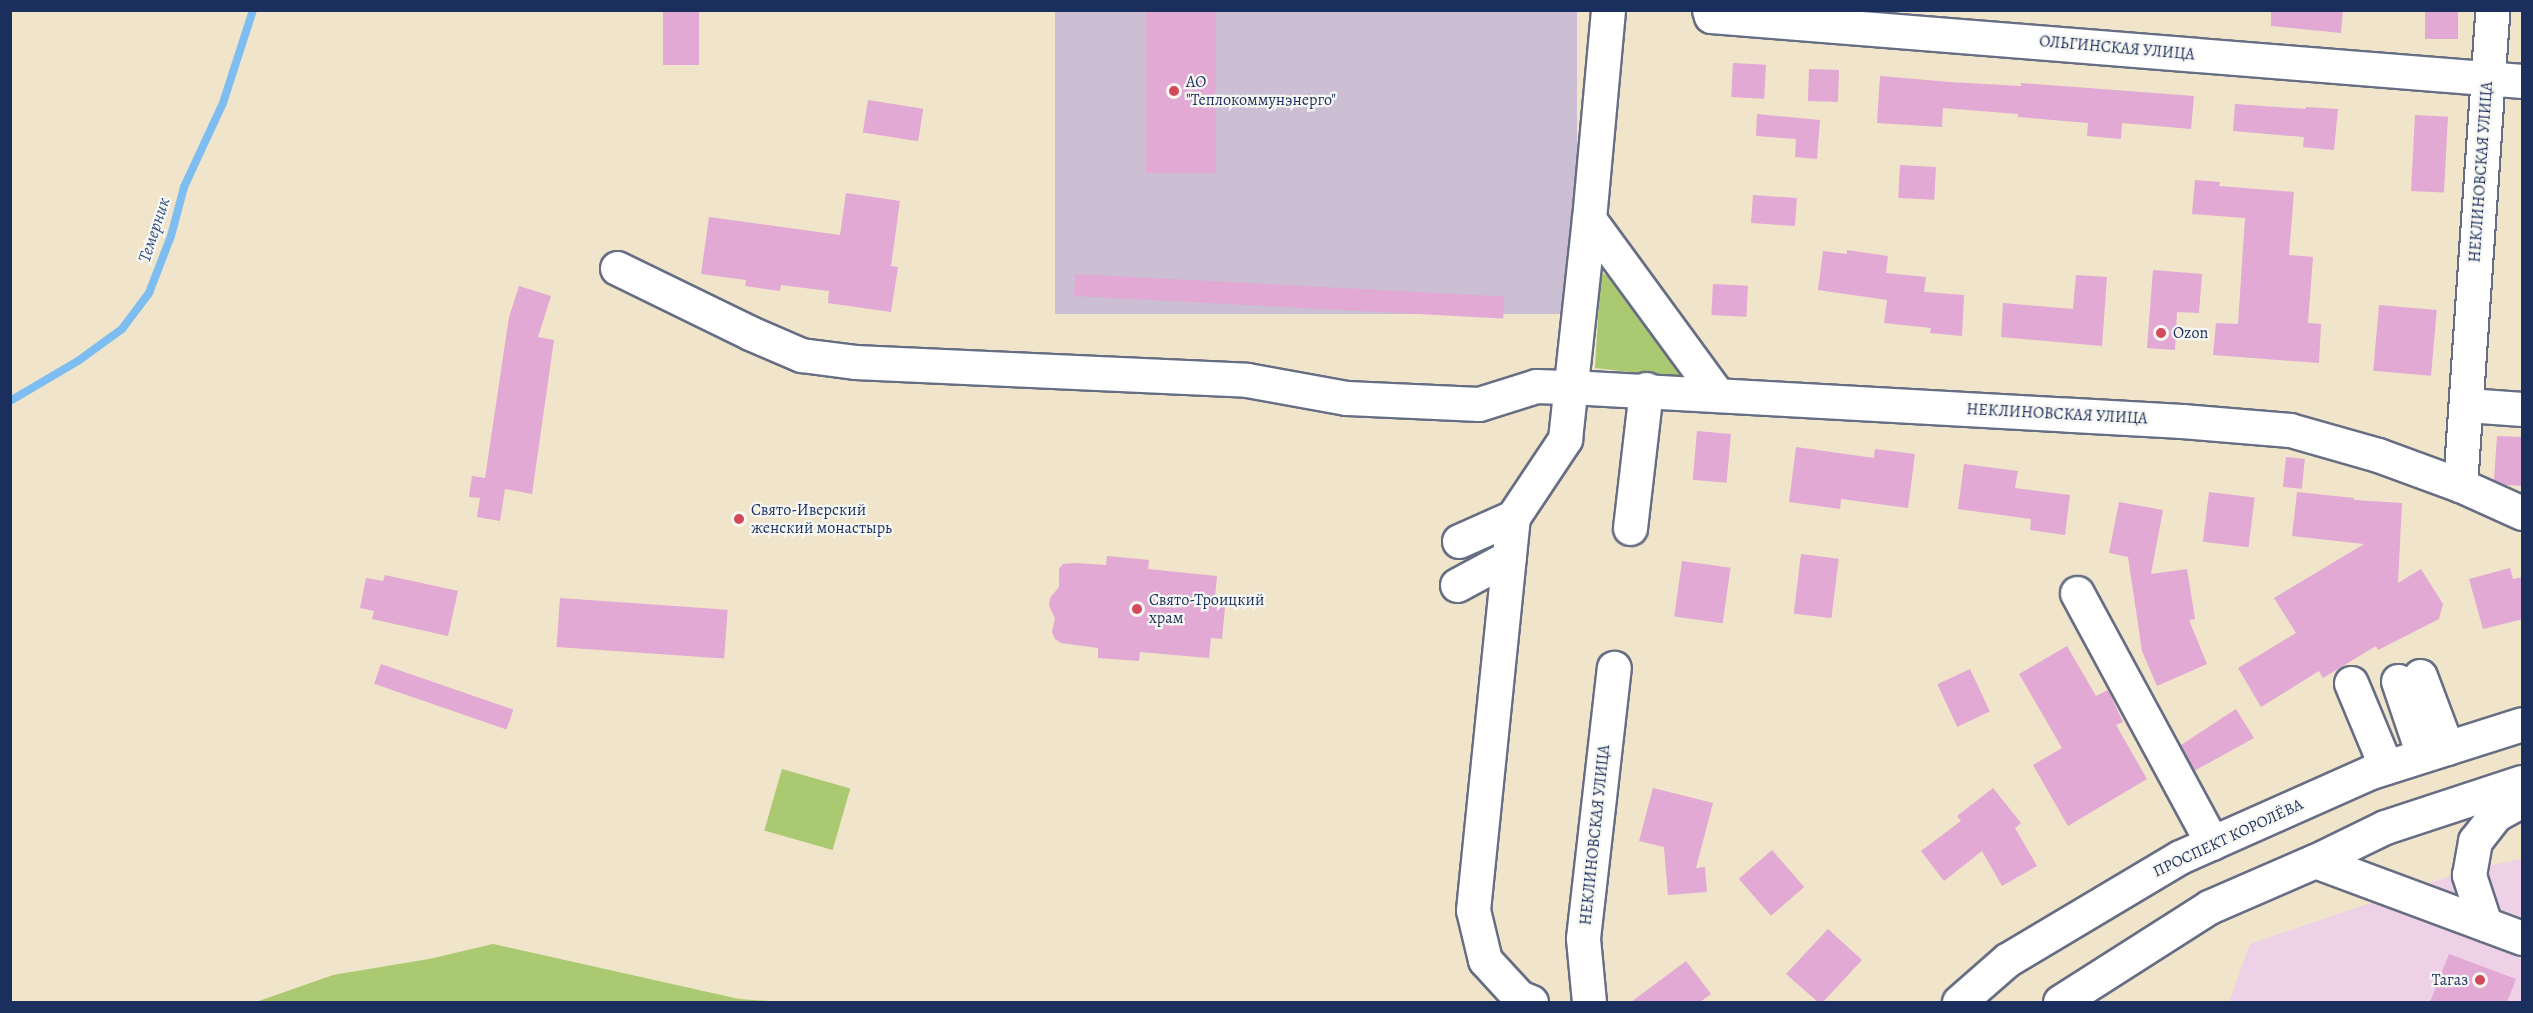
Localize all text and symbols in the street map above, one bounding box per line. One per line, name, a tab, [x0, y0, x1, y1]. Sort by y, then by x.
street label: ОЛЬГИНСКАЯ УЛИЦА	[2039, 32, 2195, 64]
place label: АО "Теплокоммунэнерго"	[1186, 72, 1336, 110]
street label: НЕКЛИНОВСКАЯ УЛИЦА	[2465, 81, 2497, 263]
marker: АО "Теплокоммунэнерго"	[1167, 84, 1181, 98]
water label: Темерник	[133, 195, 175, 265]
place label: Ozon	[2173, 323, 2208, 343]
marker: Ozon	[2154, 326, 2168, 340]
street label: НЕКЛИНОВСКАЯ УЛИЦА	[1966, 400, 2148, 428]
place label: Свято-Иверский женский монастырь	[751, 500, 892, 538]
marker: Свято-Иверский женский монастырь	[732, 512, 746, 526]
place label: Свято-Троицкий храм	[1149, 590, 1264, 628]
marker: Свято-Троицкий храм	[1130, 602, 1144, 616]
street label: НЕКЛИНОВСКАЯ УЛИЦА	[1576, 744, 1614, 926]
street label: ПРОСПЕКТ КОРОЛЁВА	[2150, 795, 2306, 881]
place label: Тагаз	[2432, 970, 2468, 990]
marker: Тагаз	[2473, 973, 2487, 987]

